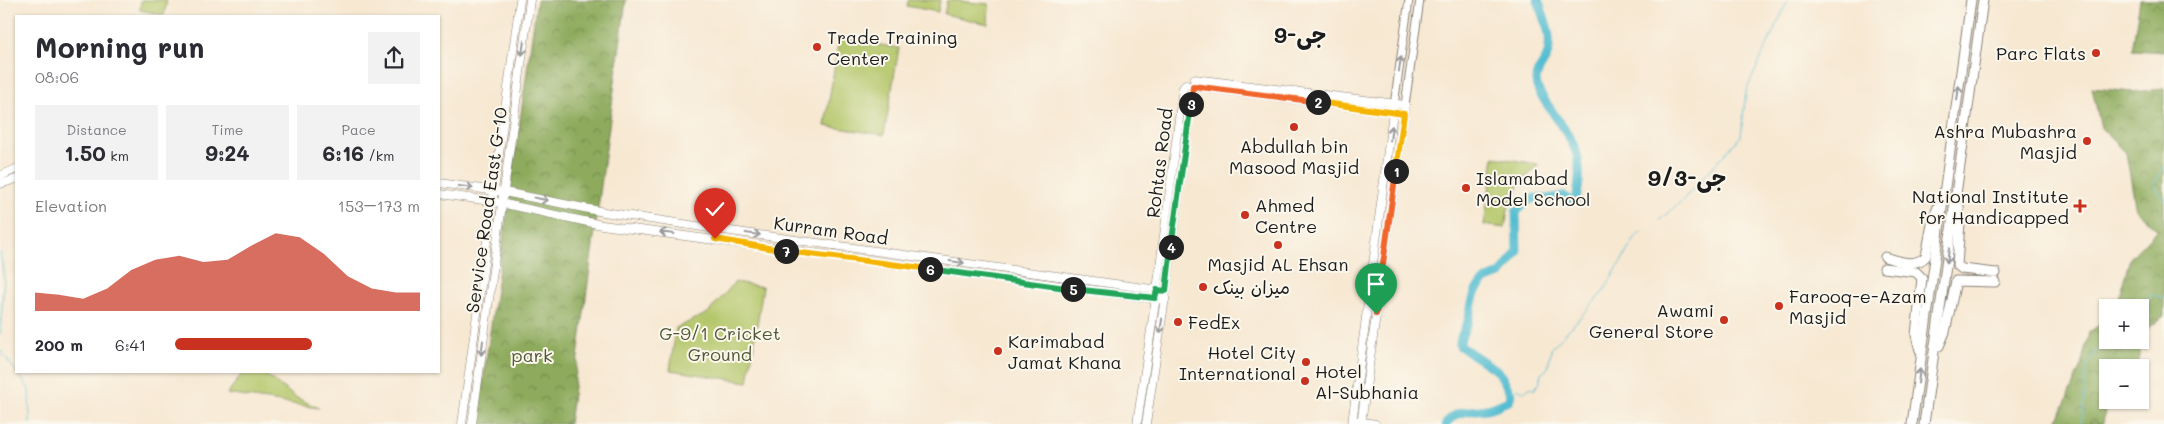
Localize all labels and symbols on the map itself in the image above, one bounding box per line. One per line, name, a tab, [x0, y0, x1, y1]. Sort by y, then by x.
district label: جی-9	[1274, 20, 1326, 50]
place label: Trade Training Center	[827, 25, 957, 70]
one-way arrow	[518, 40, 528, 56]
marker: Trade Training Center	[811, 41, 823, 53]
place label: Parc Flats	[1996, 41, 2086, 65]
marker: Parc Flats	[2090, 47, 2102, 59]
one-way arrow	[1395, 56, 1405, 72]
one-way arrow	[1953, 86, 1963, 102]
pin: 2	[1306, 90, 1330, 114]
pin: 3	[1178, 92, 1204, 116]
street label: Service Road East G-10	[460, 106, 512, 314]
street label: Rohtas Road	[1140, 107, 1178, 219]
place label: Ashra Mubashra Masjid	[1934, 119, 2077, 164]
marker: Abdullah bin Masood Masjid	[1288, 121, 1300, 133]
one-way arrow	[1386, 125, 1396, 141]
place label: Abdullah bin Masood Masjid	[1229, 134, 1359, 179]
marker: Ashra Mubashra Masjid	[2081, 135, 2093, 147]
pin: 1	[1384, 158, 1408, 184]
district label: جی-9/3	[1648, 163, 1726, 193]
place label: Islamabad Model School	[1476, 166, 1591, 211]
one-way arrow	[457, 182, 473, 192]
marker: Islamabad Model School	[1460, 182, 1472, 194]
place label: National Institute for Handicapped	[1912, 184, 2069, 229]
pin	[694, 188, 736, 239]
place label: Ahmed Centre	[1255, 193, 1317, 238]
one-way arrow	[532, 195, 548, 204]
marker: National Institute for Handicapped	[2073, 199, 2087, 213]
marker: Ahmed Centre	[1239, 209, 1251, 221]
street label: Kurram Road	[772, 210, 890, 250]
one-way arrow	[659, 228, 675, 238]
one-way arrow	[744, 230, 760, 240]
pin: 4	[1158, 234, 1184, 260]
pin: 7	[774, 238, 798, 264]
marker: Masjid AL Ehsan	[1272, 239, 1284, 251]
one-way arrow	[1943, 248, 1953, 264]
place label: Masjid AL Ehsan	[1207, 252, 1349, 276]
pin: 6	[918, 256, 942, 282]
one-way arrow	[949, 257, 965, 267]
pin	[1355, 263, 1397, 314]
place label: میزان بینک	[1213, 275, 1290, 299]
pin: 5	[1060, 276, 1086, 302]
marker: میزان بینک	[1197, 281, 1209, 293]
place label: Farooq-e-Azam Masjid	[1789, 284, 1927, 329]
place label: Awami General Store	[1589, 298, 1714, 343]
marker: Farooq-e-Azam Masjid	[1773, 300, 1785, 312]
place label: FedEx	[1188, 310, 1240, 334]
marker: Awami General Store	[1718, 314, 1730, 326]
marker: FedEx	[1172, 316, 1184, 328]
one-way arrow	[1155, 317, 1165, 333]
park label: G-9/1 Cricket Ground	[659, 321, 781, 366]
place label: Karimabad Jamat Khana	[1008, 329, 1122, 374]
one-way arrow	[477, 340, 487, 356]
place label: Hotel City International	[1179, 340, 1296, 385]
park label: park	[512, 343, 552, 367]
marker: Karimabad Jamat Khana	[992, 345, 1004, 357]
marker: Hotel City International	[1300, 356, 1312, 368]
place label: Hotel Al-Subhania	[1315, 359, 1419, 404]
one-way arrow	[1914, 368, 1924, 384]
marker: Hotel Al-Subhania	[1299, 375, 1311, 387]

